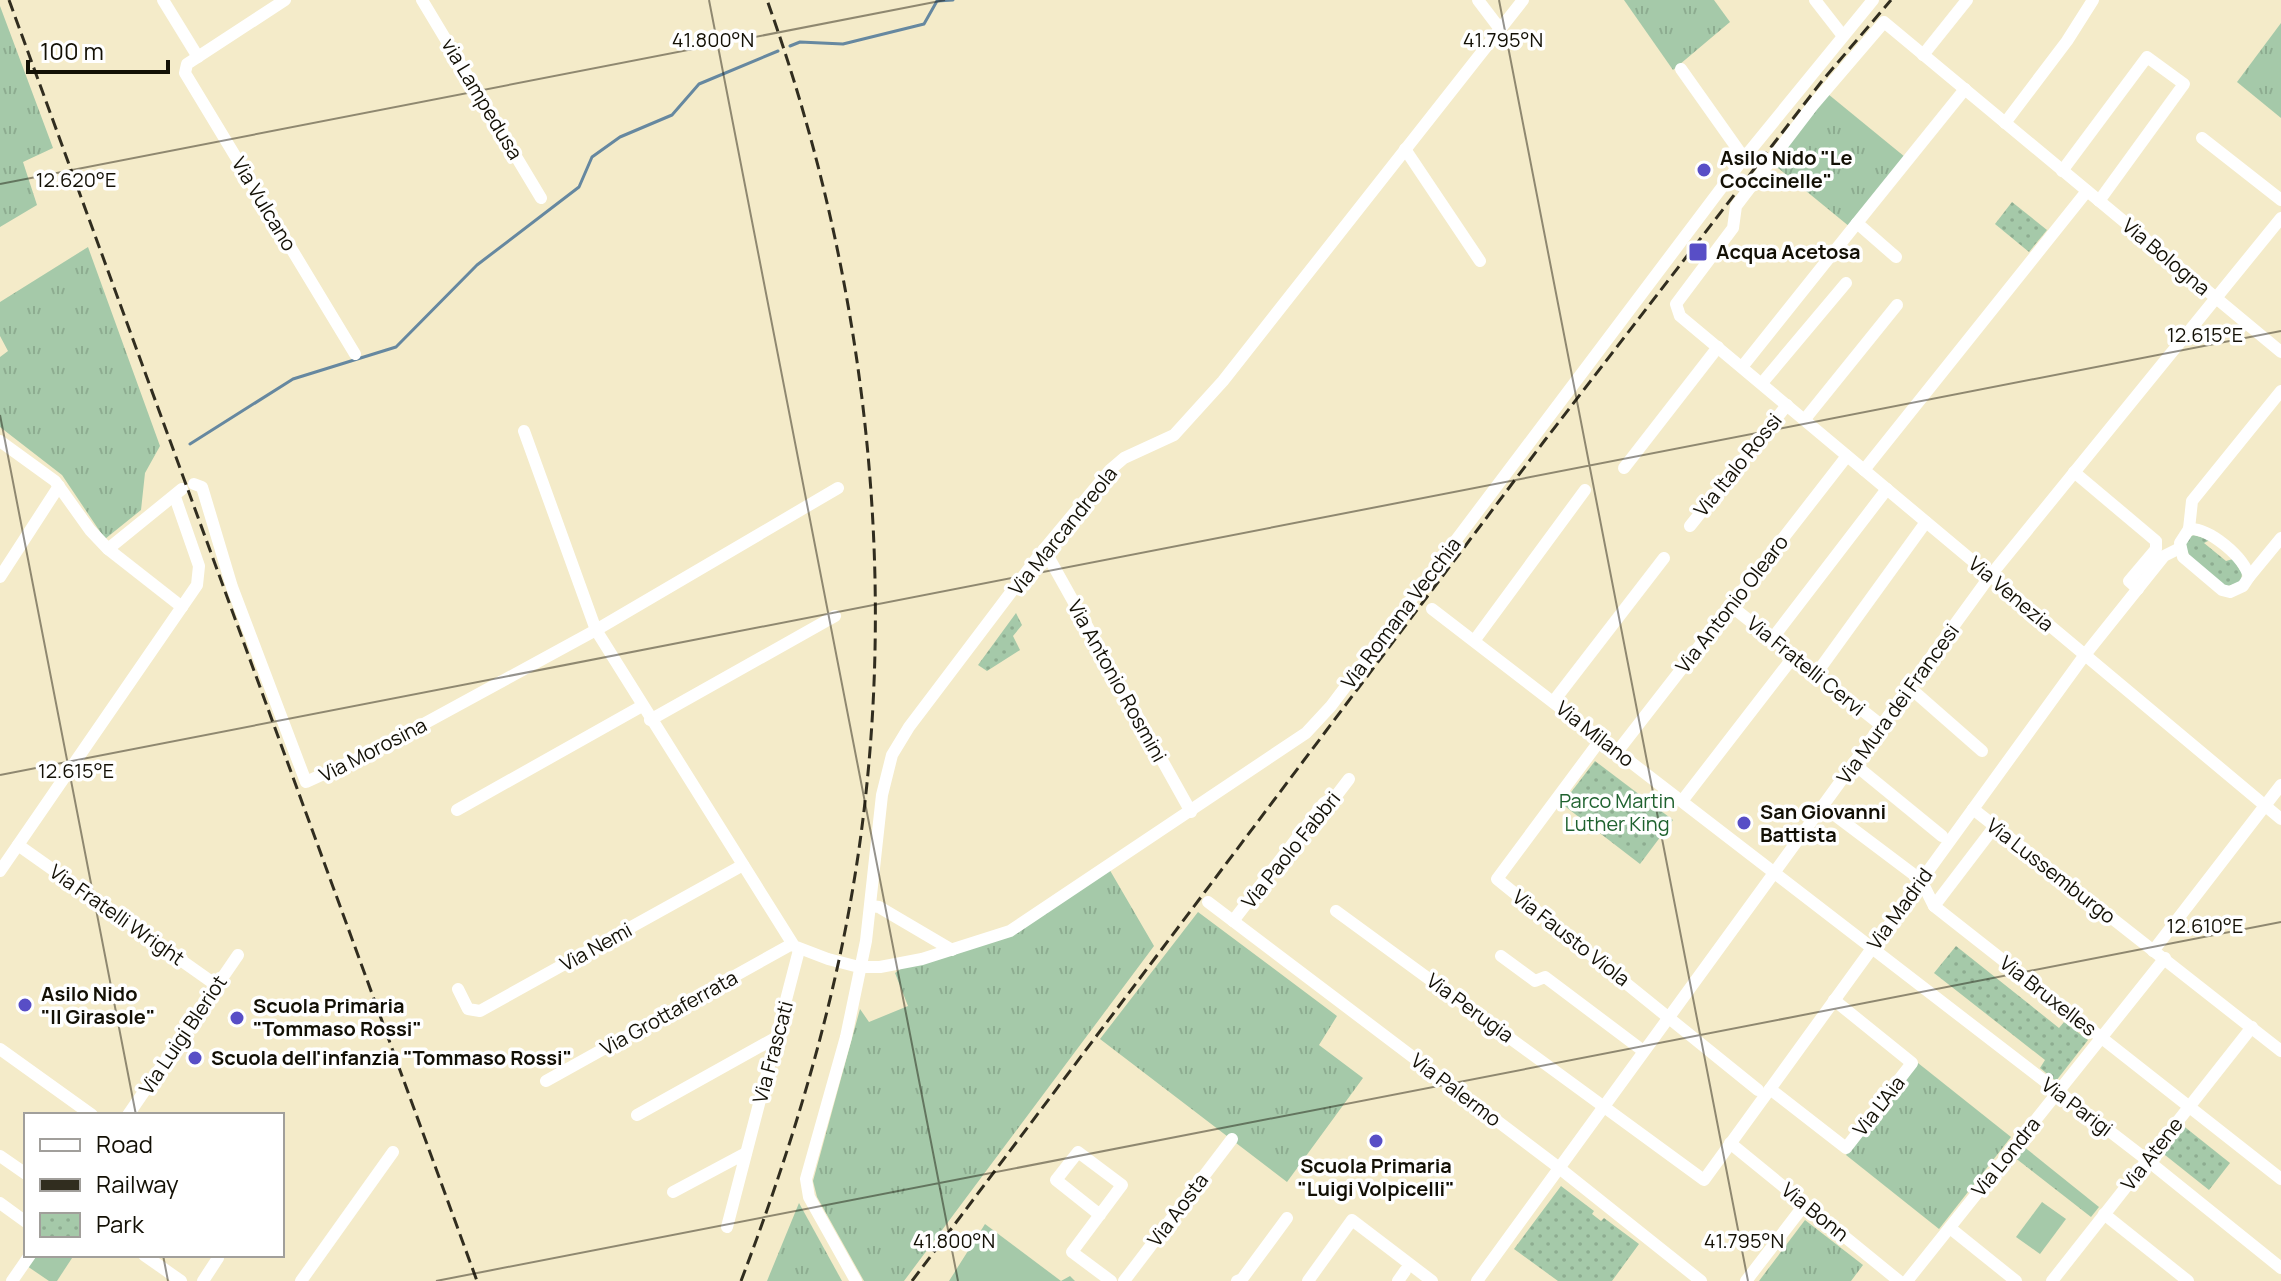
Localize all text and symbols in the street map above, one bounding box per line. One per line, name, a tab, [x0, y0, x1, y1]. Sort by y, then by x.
scale bar	[28, 24, 168, 74]
text: 41.800°N	[672, 26, 754, 53]
text: 41.795°N	[1463, 26, 1543, 53]
street label: via Lampedusa	[436, 33, 529, 164]
text: 100 m	[40, 34, 104, 67]
place label: Asilo Nido "Le Coccinelle"	[1720, 144, 1853, 194]
street label: Via Vulcano	[226, 152, 303, 256]
marker: Asilo Nido "Le Coccinelle"	[1695, 161, 1713, 179]
text: 12.620°E	[36, 166, 116, 193]
street label: Via Bologna	[2117, 212, 2216, 301]
place label: Acqua Acetosa	[1716, 238, 1861, 265]
marker: Acqua Acetosa	[1687, 241, 1709, 263]
text: 12.615°E	[2167, 321, 2243, 348]
street label: Via Italo Rossi	[1688, 407, 1788, 522]
street label: Via Marcandreola	[1002, 461, 1123, 601]
street label: Via Antonio Olearo	[1669, 529, 1794, 678]
street label: Via Romana Vecchia	[1335, 531, 1466, 694]
street label: Via Venezia	[1963, 550, 2060, 637]
street label: Via Antonio Rosmini	[1062, 595, 1173, 766]
street label: Via Fratelli Cervi	[1742, 610, 1871, 722]
street label: Via Mura dei Francesi	[1830, 618, 1965, 789]
street label: Via Milano	[1551, 695, 1640, 773]
street label: Via Morosina	[315, 711, 431, 788]
text: 12.615°E	[38, 757, 114, 784]
street label: Via Paolo Fabbri	[1235, 786, 1346, 914]
park label: Parco Martin Luther King	[1559, 787, 1675, 837]
place label: San Giovanni Battista	[1760, 798, 1886, 848]
street label: Via Lussemburgo	[1981, 812, 2122, 930]
marker: San Giovanni Battista	[1735, 814, 1753, 832]
street label: Via Fratelli Wright	[44, 858, 190, 971]
street label: Via Madrid	[1861, 862, 1938, 955]
street label: Via Fausto Viola	[1507, 883, 1636, 992]
text: 12.610°E	[2167, 912, 2243, 939]
street label: Via Nemi	[555, 916, 636, 977]
street label: Via Bruxelles	[1994, 949, 2102, 1042]
street label: Via Grottaferrata	[595, 964, 742, 1061]
street label: Via Perugia	[1421, 967, 1519, 1048]
street label: Via Luigi Bleriot	[133, 970, 233, 1100]
place label: Asilo Nido "Il Girasole"	[41, 980, 155, 1030]
place label: Scuola Primaria "Tommaso Rossi"	[253, 992, 422, 1042]
marker: Asilo Nido "Il Girasole"	[16, 996, 34, 1014]
street label: Via Frascati	[746, 998, 799, 1106]
marker: Scuola Primaria "Tommaso Rossi"	[228, 1009, 246, 1027]
place label: Scuola dell'infanzia "Tommaso Rossi"	[211, 1044, 572, 1071]
street label: Via Palermo	[1406, 1047, 1507, 1133]
marker: Scuola dell'infanzia "Tommaso Rossi"	[186, 1049, 204, 1067]
street label: Via L'Aia	[1847, 1070, 1911, 1141]
street label: Via Parigi	[2036, 1071, 2118, 1142]
street label: Via Londra	[1965, 1111, 2046, 1202]
street label: Via Atene	[2114, 1111, 2189, 1196]
legend	[24, 1113, 284, 1257]
text: Road	[96, 1127, 153, 1160]
marker: Scuola Primaria "Luigi Volpicelli"	[1367, 1132, 1385, 1150]
place label: Scuola Primaria "Luigi Volpicelli"	[1298, 1152, 1455, 1202]
text: Railway	[96, 1167, 179, 1200]
street label: Via Aosta	[1141, 1167, 1214, 1252]
street label: Via Bonn	[1776, 1176, 1855, 1247]
text: Park	[96, 1207, 145, 1240]
text: 41.800°N	[913, 1227, 995, 1254]
text: 41.795°N	[1704, 1227, 1784, 1254]

